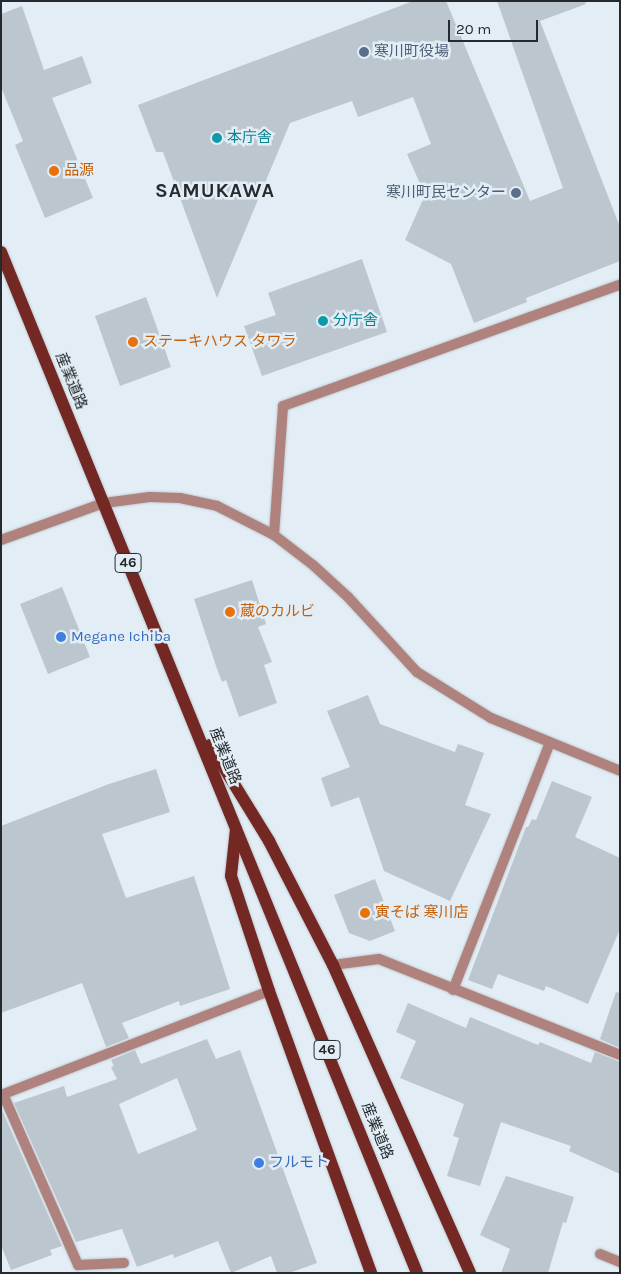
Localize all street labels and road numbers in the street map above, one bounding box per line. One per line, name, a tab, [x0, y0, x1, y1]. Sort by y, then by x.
street label: 産業道路	[51, 350, 91, 412]
road number: 46	[114, 552, 142, 574]
street label: 産業道路	[205, 725, 245, 787]
road number: 46	[313, 1038, 341, 1062]
street label: 産業道路	[357, 1100, 397, 1162]

